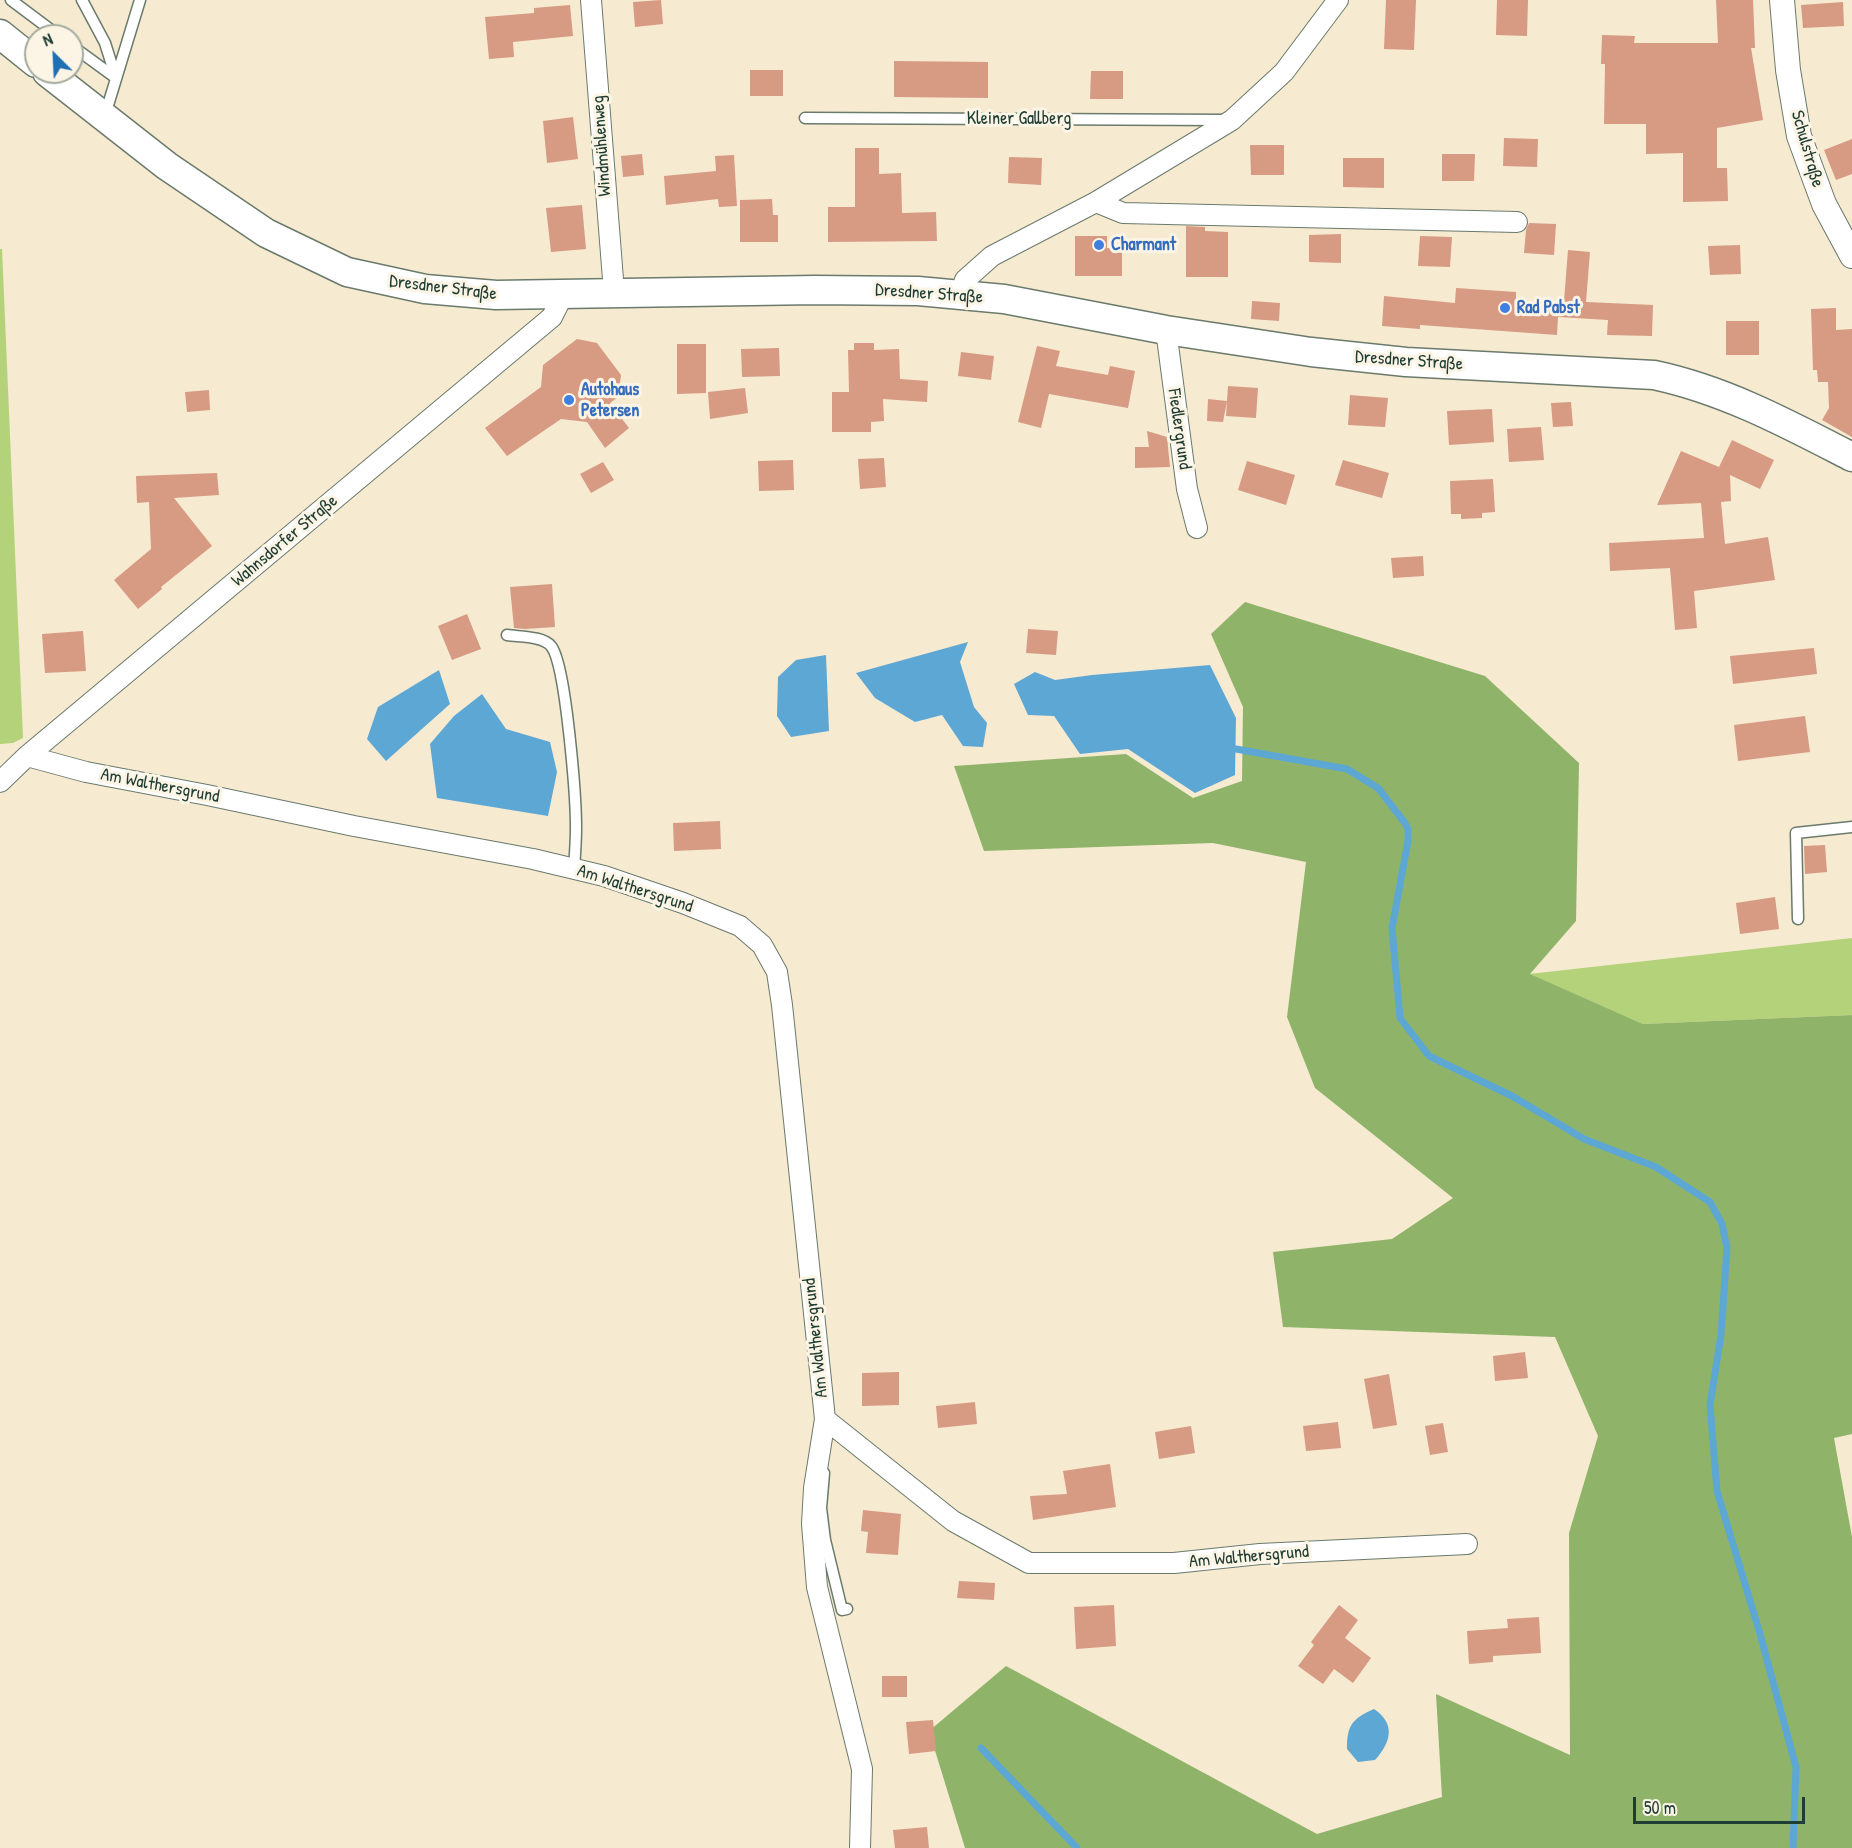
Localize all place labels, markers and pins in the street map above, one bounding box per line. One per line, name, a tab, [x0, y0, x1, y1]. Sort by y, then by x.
place label: Charmant	[1111, 234, 1176, 256]
marker: Charmant	[1092, 238, 1106, 252]
place label: Rad Pabst	[1517, 297, 1580, 319]
marker: Rad Pabst	[1498, 301, 1512, 315]
place label: Autohaus Petersen	[581, 379, 639, 422]
marker: Autohaus Petersen	[562, 393, 576, 407]

